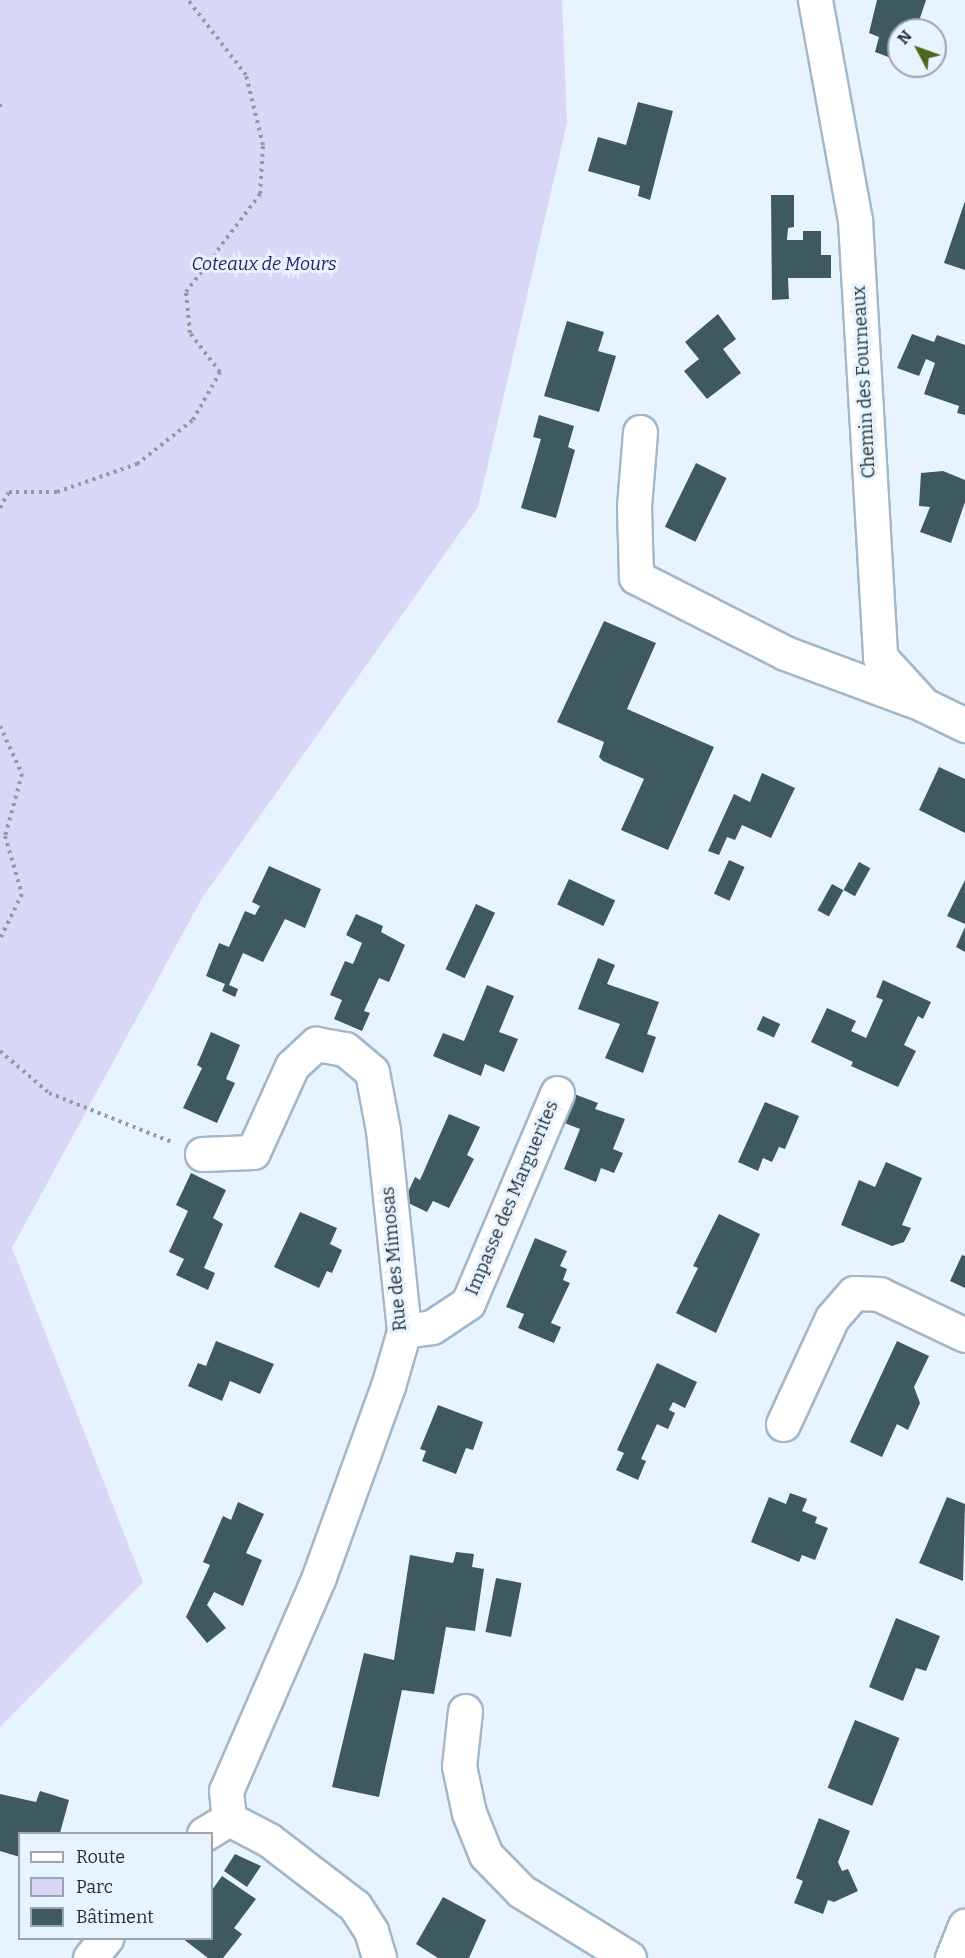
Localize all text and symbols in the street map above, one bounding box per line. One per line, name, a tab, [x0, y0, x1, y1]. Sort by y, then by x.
north arrow	[887, 18, 947, 78]
text: N	[893, 26, 916, 48]
park label: Coteaux de Mours	[191, 253, 337, 275]
street label: Chemin des Fourneaux	[848, 285, 880, 479]
street label: Impasse des Marguerites	[461, 1097, 563, 1299]
street label: Rue des Mimosas	[377, 1186, 411, 1332]
legend	[18, 1832, 213, 1940]
text: Route	[76, 1846, 125, 1868]
text: Parc	[76, 1876, 113, 1898]
text: Bâtiment	[76, 1906, 154, 1928]

